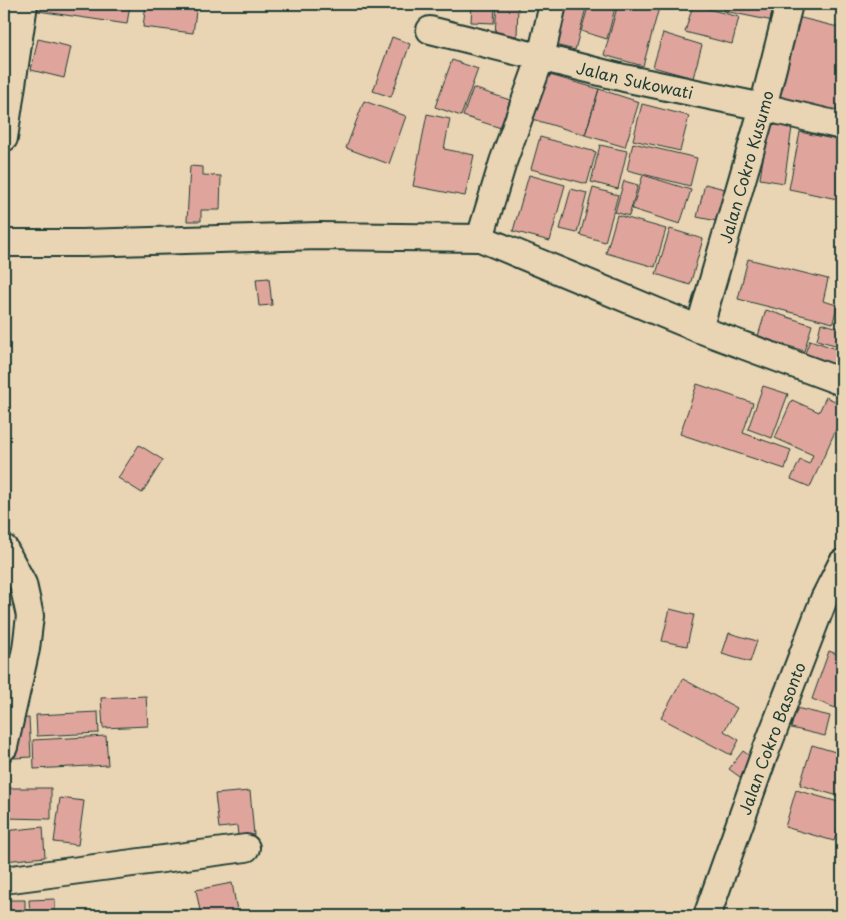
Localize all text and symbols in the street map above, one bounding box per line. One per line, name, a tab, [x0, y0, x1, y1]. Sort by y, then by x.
street label: Jalan Sukowati	[574, 55, 696, 104]
street label: Jalan Cokro Kusumo	[712, 88, 779, 246]
street label: Jalan Cokro Basonto	[732, 658, 811, 818]

